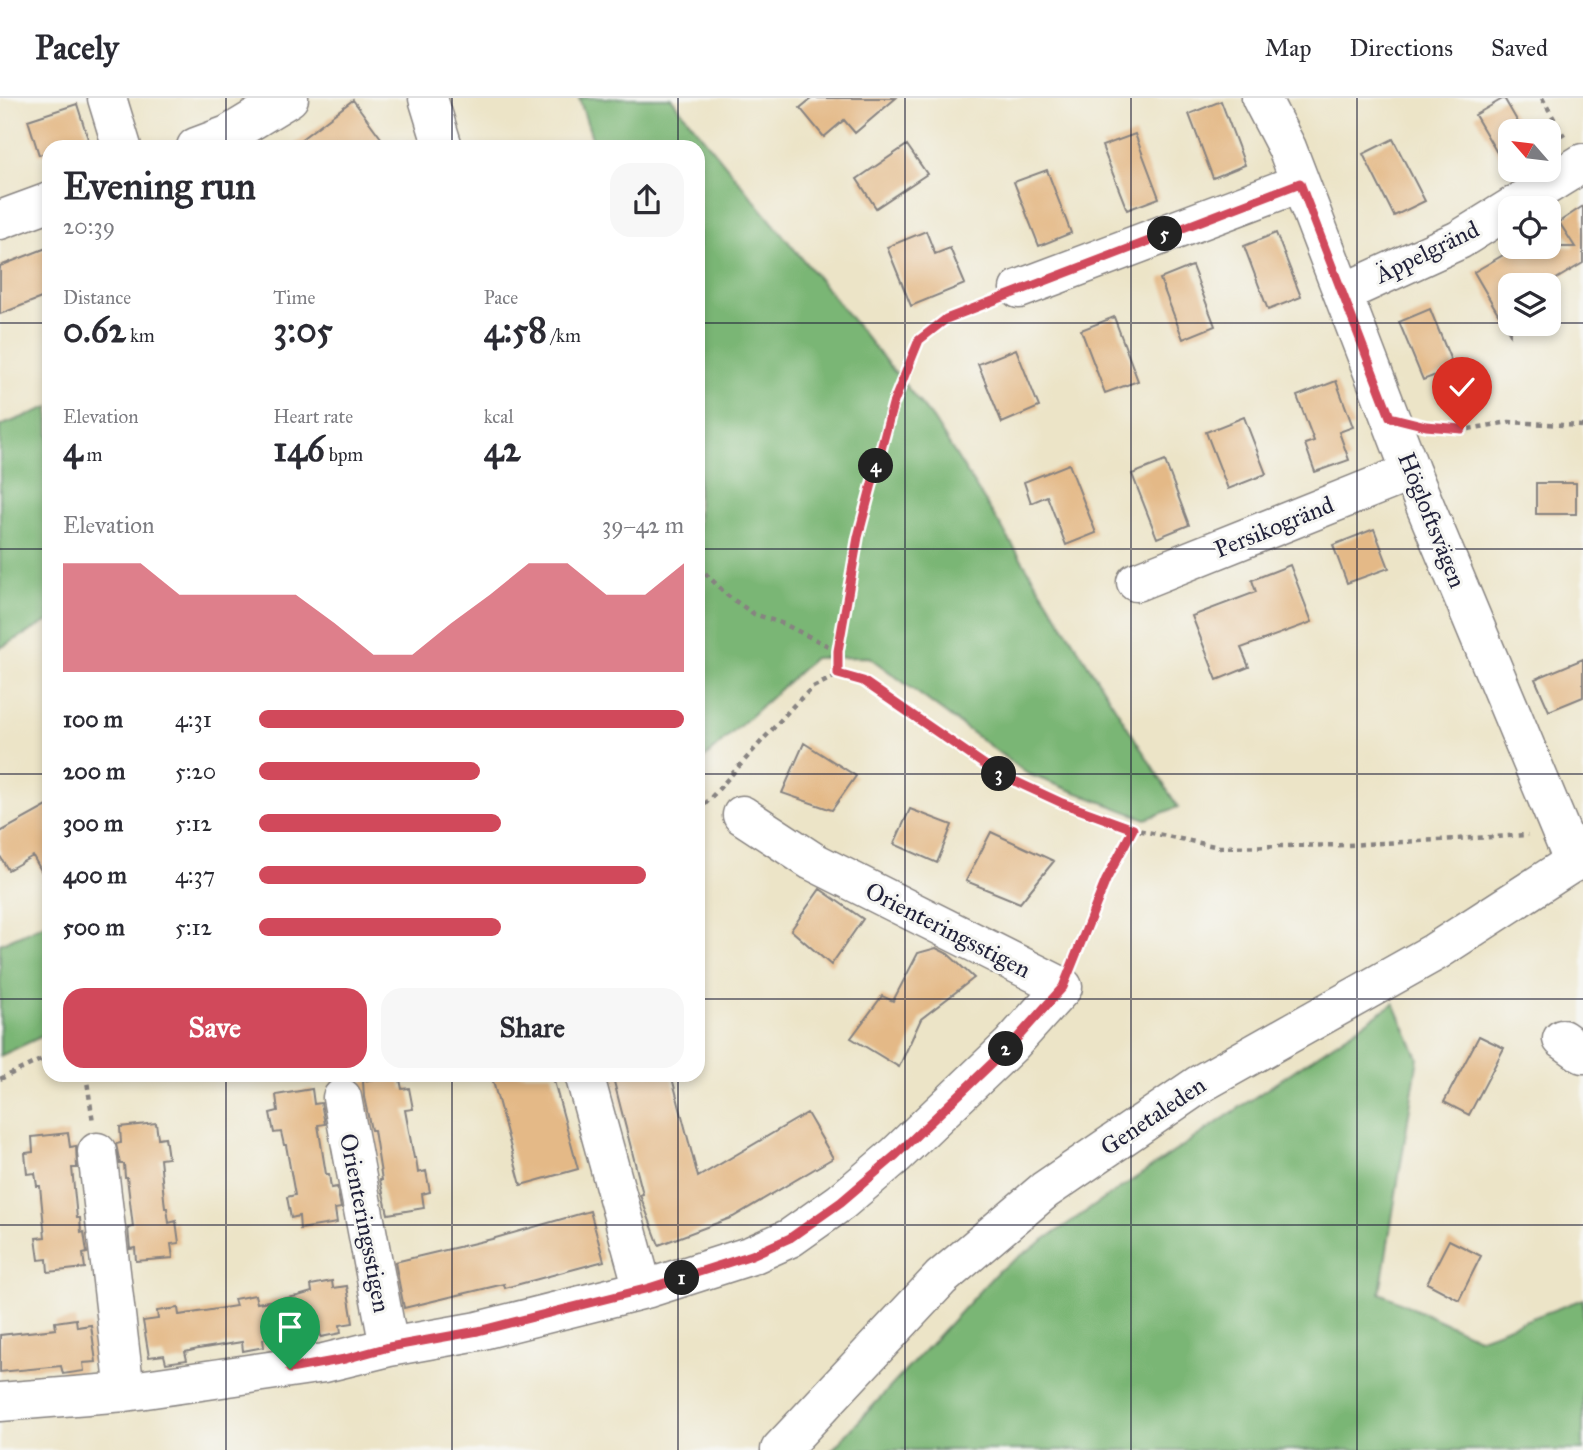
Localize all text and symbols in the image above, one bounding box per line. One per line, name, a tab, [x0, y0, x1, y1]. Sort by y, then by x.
text: Pacely	[35, 28, 119, 68]
text: Map	[1265, 33, 1312, 63]
text: Directions	[1350, 33, 1453, 63]
text: Saved	[1491, 33, 1548, 63]
north arrow	[1498, 119, 1561, 182]
map controls	[1498, 119, 1561, 336]
text: Evening run	[63, 163, 256, 209]
button: share	[610, 163, 684, 237]
button: locate	[1498, 196, 1561, 259]
text: 20:39	[63, 212, 115, 240]
street label: Äppelgränd	[1369, 214, 1484, 290]
pin: 5	[1148, 216, 1182, 252]
text: 5	[1160, 222, 1169, 245]
button: layers	[1498, 273, 1561, 336]
text: Distance	[63, 286, 131, 309]
text: Time	[273, 286, 315, 309]
text: Pace	[484, 286, 518, 309]
text: 0.62	[63, 309, 126, 352]
text: 3:05	[273, 309, 333, 352]
text: 4:58	[484, 309, 547, 352]
text: km	[126, 324, 155, 347]
text: /km	[547, 324, 581, 347]
pin	[1432, 357, 1492, 429]
icon: check	[1443, 368, 1481, 406]
text: Elevation	[63, 405, 138, 428]
text: Heart rate	[273, 405, 353, 428]
text: kcal	[484, 405, 514, 428]
text: 4	[63, 428, 83, 471]
text: 146	[273, 428, 325, 471]
text: 42	[484, 428, 520, 471]
text: m	[83, 443, 103, 466]
text: bpm	[325, 443, 363, 466]
pin: 4	[858, 448, 894, 484]
street label: Högloftsvägen	[1391, 448, 1473, 592]
text: 4	[870, 454, 881, 477]
street label: Persikogränd	[1210, 489, 1338, 565]
text: Elevation	[63, 511, 154, 539]
text: 39–42 m	[602, 511, 684, 539]
text: 100 m	[63, 705, 123, 733]
text: 4:31	[175, 705, 212, 733]
pin: 3	[982, 756, 1016, 792]
text: 200 m	[63, 757, 125, 785]
text: 5:20	[175, 757, 216, 785]
text: 3	[995, 762, 1002, 785]
text: 300 m	[63, 809, 123, 837]
text: 5:12	[175, 809, 212, 837]
text: 400 m	[63, 861, 127, 889]
text: 4:37	[175, 861, 215, 889]
street label: Orienteringsstigen	[860, 875, 1036, 985]
text: 500 m	[63, 913, 125, 941]
text: 5:12	[175, 913, 212, 941]
button: Save	[63, 988, 367, 1068]
button: Share	[381, 988, 684, 1068]
pin: 2	[988, 1032, 1024, 1066]
text: 2	[1001, 1037, 1010, 1060]
street label: Genetaleden	[1095, 1070, 1211, 1162]
street label: Orienteringsstigen	[333, 1131, 397, 1315]
pin: 1	[664, 1260, 700, 1296]
text: 1	[678, 1266, 685, 1289]
pin	[260, 1297, 320, 1369]
icon: arrive	[271, 1308, 309, 1346]

